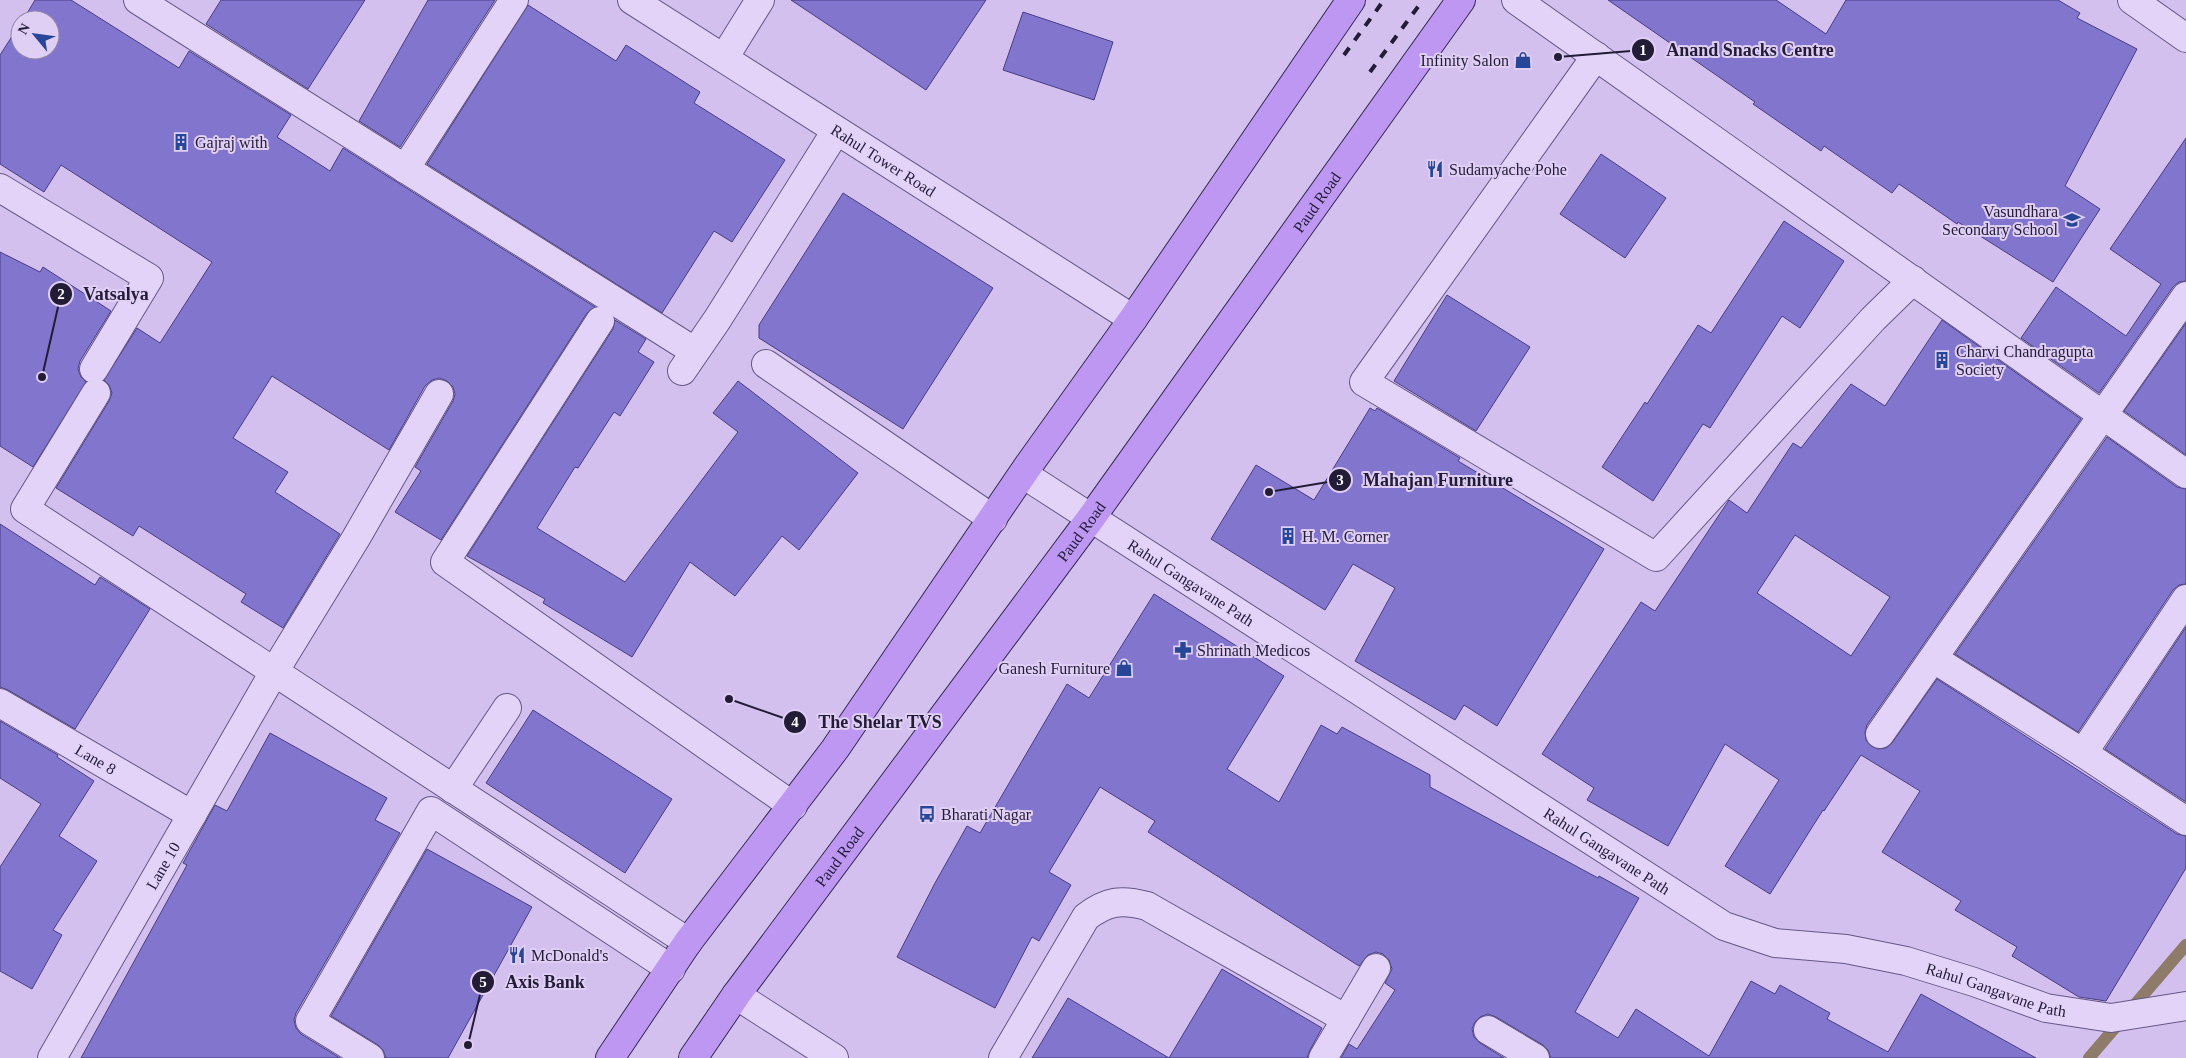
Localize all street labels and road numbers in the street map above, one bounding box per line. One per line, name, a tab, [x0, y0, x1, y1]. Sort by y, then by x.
street label: Rahul Tower Road	[828, 121, 939, 200]
street label: Paud Road	[1289, 169, 1344, 236]
street label: Paud Road	[1053, 498, 1108, 565]
street label: Rahul Gangavane Path	[1125, 535, 1257, 629]
street label: Lane 8	[73, 741, 119, 777]
street label: Rahul Gangavane Path	[1541, 804, 1673, 898]
street label: Paud Road	[811, 823, 867, 890]
street label: Lane 10	[142, 839, 183, 892]
street label: Rahul Gangavane Path	[1924, 959, 2067, 1019]

